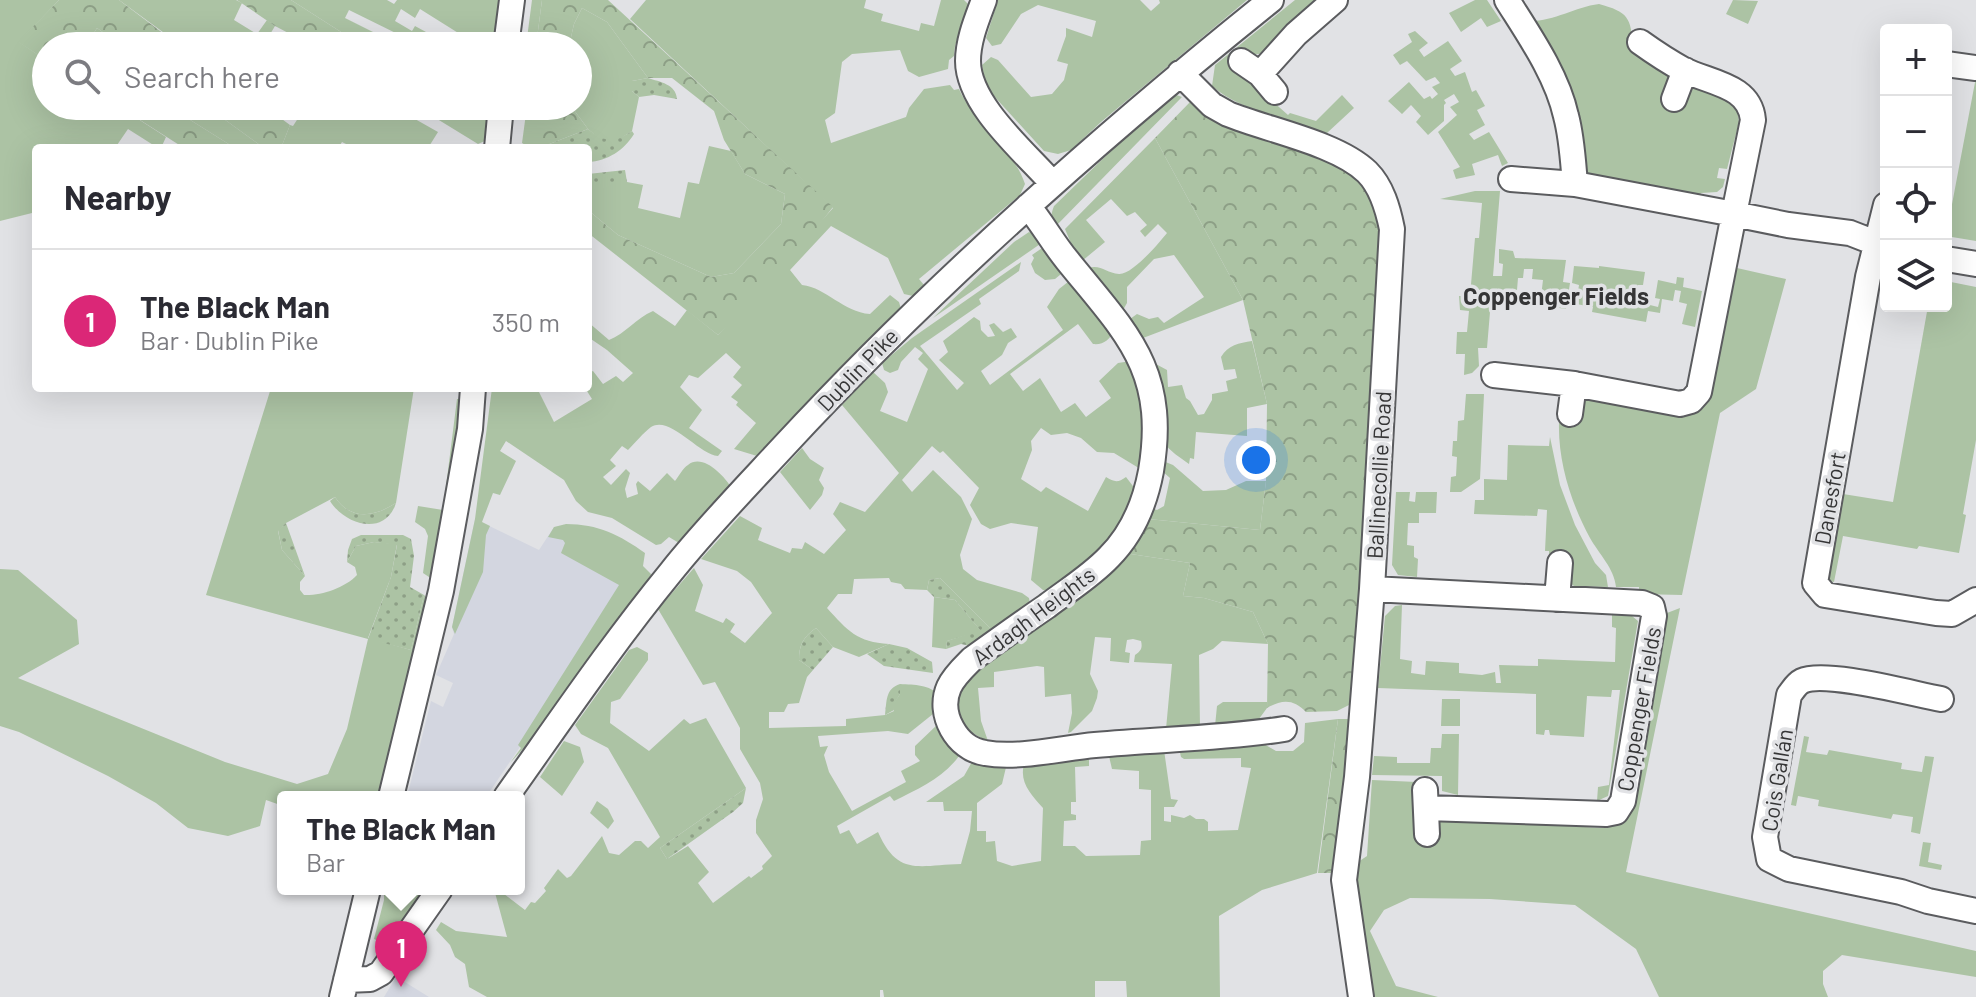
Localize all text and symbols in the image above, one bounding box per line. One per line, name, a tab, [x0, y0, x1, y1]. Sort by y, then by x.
map controls	[1880, 24, 1952, 312]
button: +	[1880, 24, 1952, 96]
search box	[32, 32, 592, 120]
icon: search	[60, 54, 104, 98]
text: Search here	[124, 58, 280, 94]
button: −	[1880, 96, 1952, 168]
button: locate	[1880, 168, 1952, 240]
text: Nearby	[64, 176, 172, 217]
button: layers	[1880, 240, 1952, 312]
district label: Coppenger Fields	[1463, 281, 1649, 310]
text: The Black Man	[140, 288, 330, 324]
text: 1	[85, 306, 95, 337]
text: 350 m	[492, 306, 560, 337]
street label: Dublin Pike	[811, 322, 903, 416]
text: Bar · Dublin Pike	[140, 324, 319, 355]
street label: Ballinecollie Road	[1361, 390, 1395, 560]
your location	[1236, 440, 1276, 480]
street label: Danesfort	[1808, 450, 1850, 546]
street label: Ardagh Heights	[967, 561, 1099, 669]
street label: Coppenger Fields	[1611, 625, 1665, 793]
street label: Cois Gallán	[1755, 727, 1797, 833]
popup	[277, 791, 525, 895]
text: The Black Man	[306, 810, 496, 846]
text: Bar	[306, 846, 345, 877]
pin: 1	[375, 921, 427, 987]

